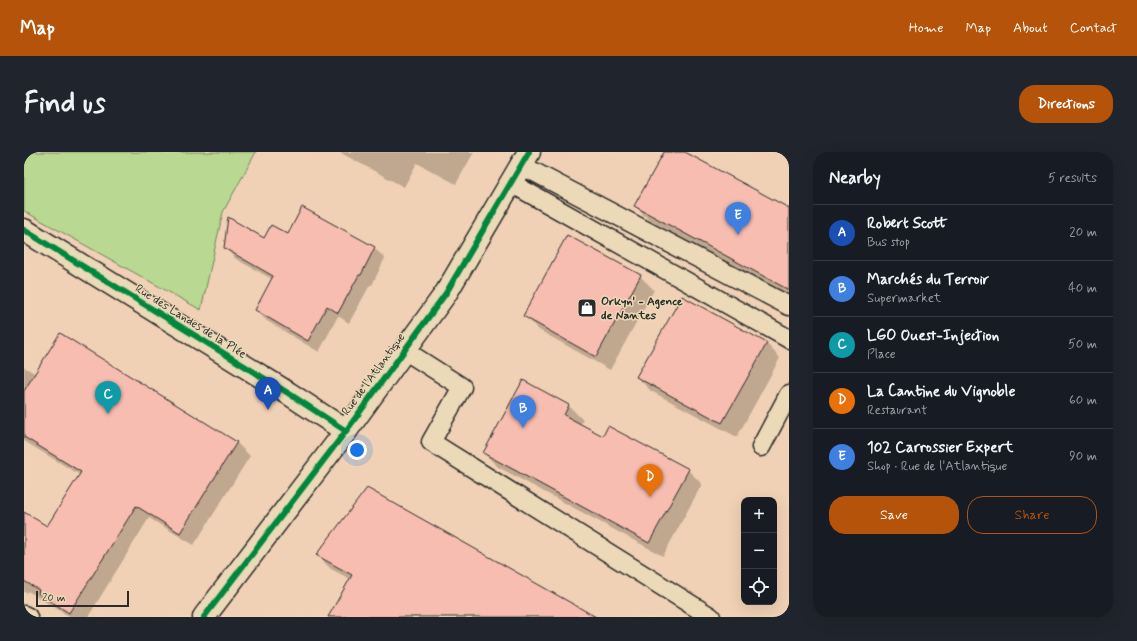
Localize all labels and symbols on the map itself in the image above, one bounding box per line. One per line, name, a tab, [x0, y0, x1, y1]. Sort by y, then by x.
pin: E	[725, 202, 751, 235]
street label: Rue des Landes de la Plée	[132, 281, 249, 363]
place label: Orkyn' - Agence de Nantes	[601, 294, 683, 324]
shop icon: Orkyn' - Agence de Nantes	[576, 297, 598, 319]
street label: Rue de l'Atlantique	[338, 330, 409, 419]
pin: A	[255, 377, 281, 410]
pin: C	[95, 381, 121, 414]
pin: B	[510, 395, 536, 428]
your location	[347, 440, 367, 460]
pin: D	[637, 464, 663, 497]
scale bar	[36, 589, 129, 608]

